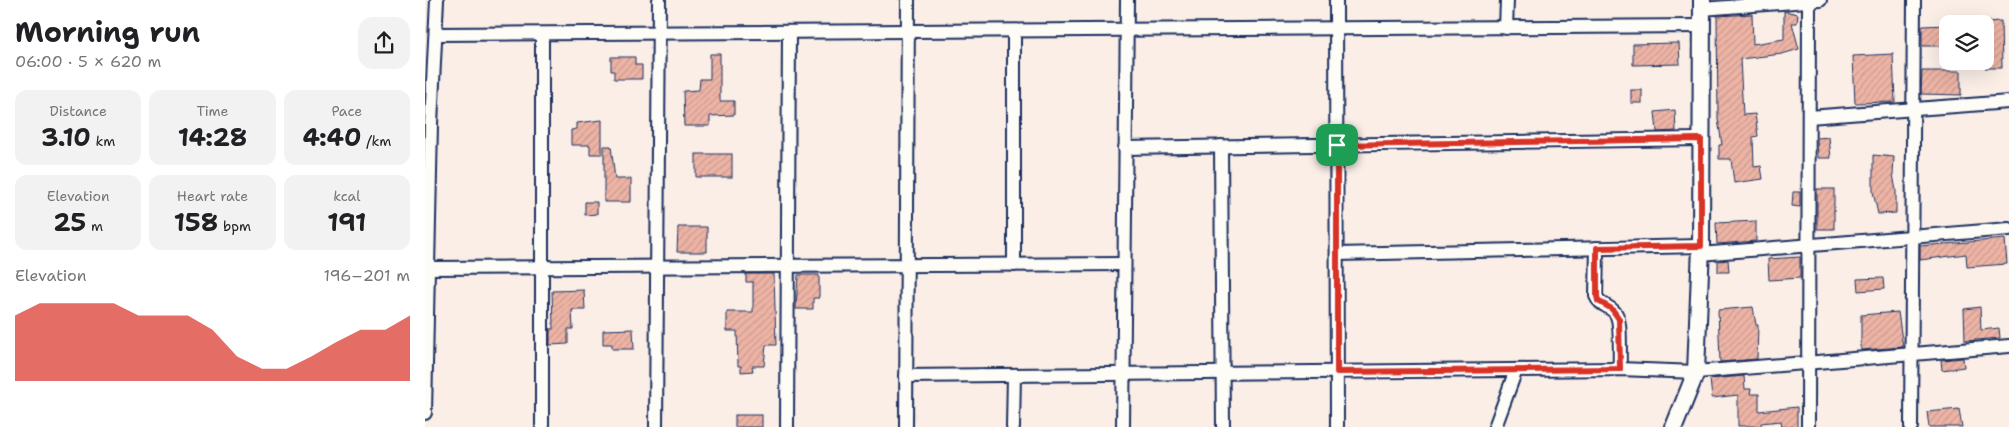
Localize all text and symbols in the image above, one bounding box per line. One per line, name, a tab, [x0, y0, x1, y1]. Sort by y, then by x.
text: Morning run	[15, 13, 200, 51]
map controls	[1939, 15, 1994, 70]
button: layers	[1939, 15, 1994, 70]
button: share	[358, 17, 410, 69]
text: 06:00 · 5 × 620 m	[15, 51, 161, 72]
text: Distance	[49, 102, 107, 120]
text: Time	[196, 102, 229, 120]
text: Pace	[331, 102, 362, 120]
text: 3.10	[41, 120, 91, 154]
text: 14:28	[178, 120, 247, 154]
text: 4:40	[302, 120, 361, 154]
pin	[1316, 124, 1358, 166]
icon: arrive	[1323, 131, 1351, 159]
text: km	[91, 132, 115, 150]
text: /km	[361, 132, 391, 150]
text: Elevation	[47, 187, 110, 205]
text: Heart rate	[177, 187, 248, 205]
text: kcal	[333, 187, 360, 205]
text: 25	[53, 205, 86, 239]
text: 158	[174, 205, 218, 239]
text: 191	[327, 205, 366, 239]
text: m	[86, 217, 103, 235]
text: bpm	[218, 217, 251, 235]
text: Elevation	[15, 265, 87, 286]
text: 196–201 m	[323, 265, 410, 286]

